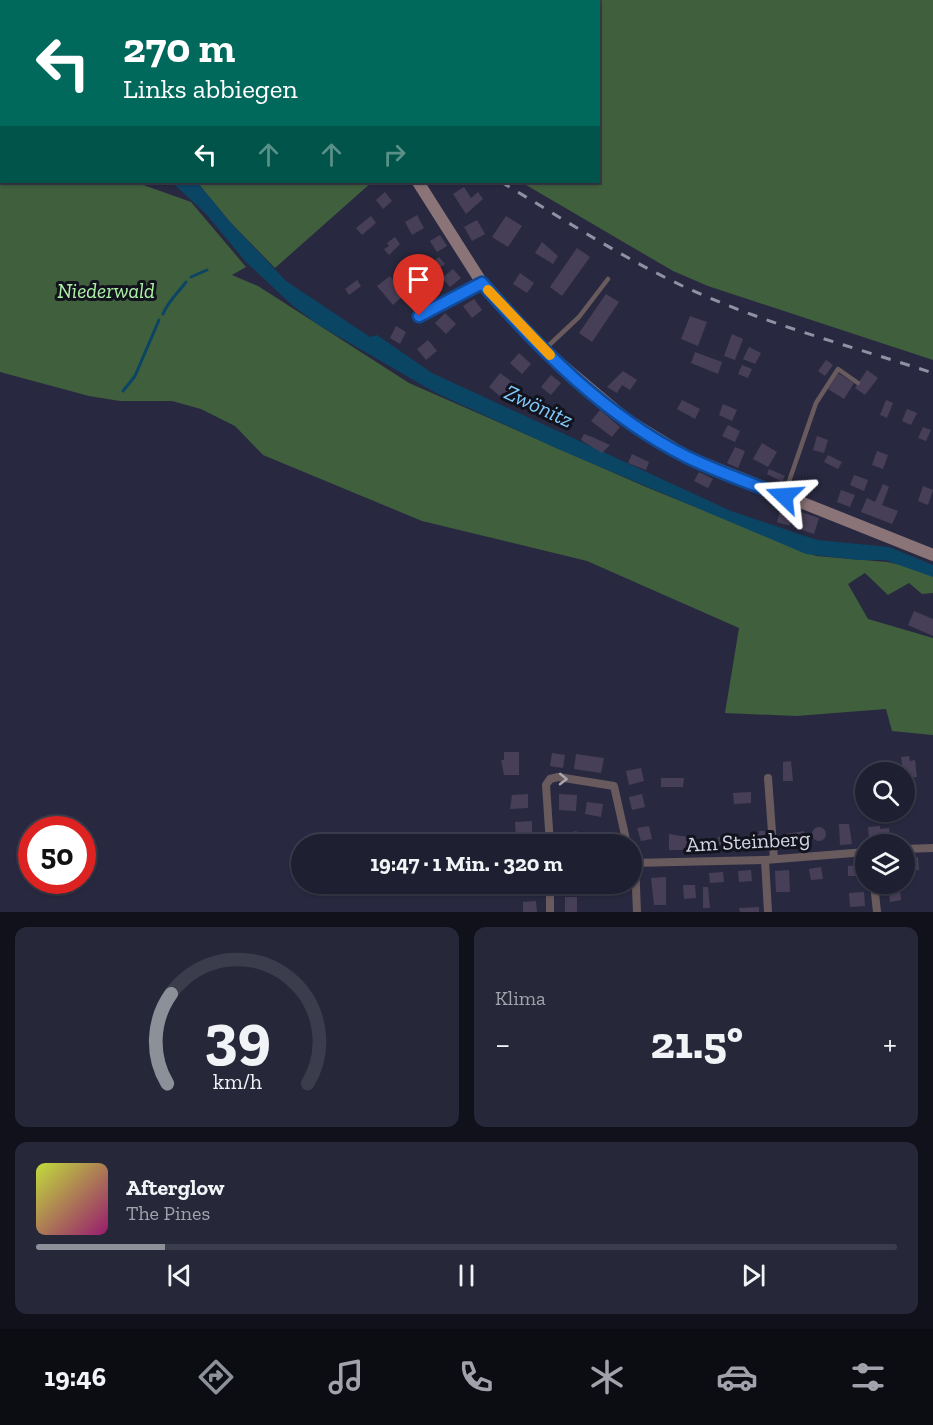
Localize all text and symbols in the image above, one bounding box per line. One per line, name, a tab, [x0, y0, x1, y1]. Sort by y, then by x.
text: 270 m	[123, 22, 235, 73]
icon: left	[24, 24, 102, 102]
text: Links abbiegen	[123, 73, 298, 105]
icon: left	[189, 138, 222, 171]
icon: ahead	[252, 138, 285, 171]
icon: ahead	[315, 138, 348, 171]
icon: right	[378, 138, 411, 171]
pin	[393, 254, 444, 316]
icon: arrive	[402, 263, 435, 296]
park label: Niederwald	[57, 278, 155, 303]
water label: Zwönitz	[500, 378, 578, 434]
position arrow	[752, 464, 816, 528]
map controls	[855, 762, 915, 894]
button: search	[855, 762, 915, 822]
one-way arrow	[559, 773, 568, 785]
speed limit sign: 50	[18, 816, 96, 894]
street label: Am Steinberg	[685, 825, 811, 857]
button: layers	[855, 834, 915, 894]
text: 19:47 · 1 Min. · 320 m	[370, 850, 563, 877]
text: Klima	[495, 986, 546, 1010]
text: 39	[204, 999, 270, 1074]
text: 21.5°	[651, 1016, 743, 1070]
text: −	[495, 1024, 510, 1063]
text: +	[883, 1024, 897, 1063]
text: km/h	[213, 1069, 261, 1094]
text: Afterglow	[126, 1174, 224, 1201]
text: The Pines	[126, 1201, 210, 1225]
icon: previous	[163, 1259, 196, 1292]
icon: pause	[450, 1259, 483, 1292]
icon: next	[737, 1259, 770, 1292]
icon: directions	[195, 1356, 237, 1398]
icon: music	[325, 1356, 367, 1398]
icon: phone	[455, 1356, 497, 1398]
icon: climate	[586, 1356, 628, 1398]
icon: car	[716, 1356, 758, 1398]
icon: filters	[847, 1356, 889, 1398]
text: 19:46	[44, 1361, 106, 1393]

